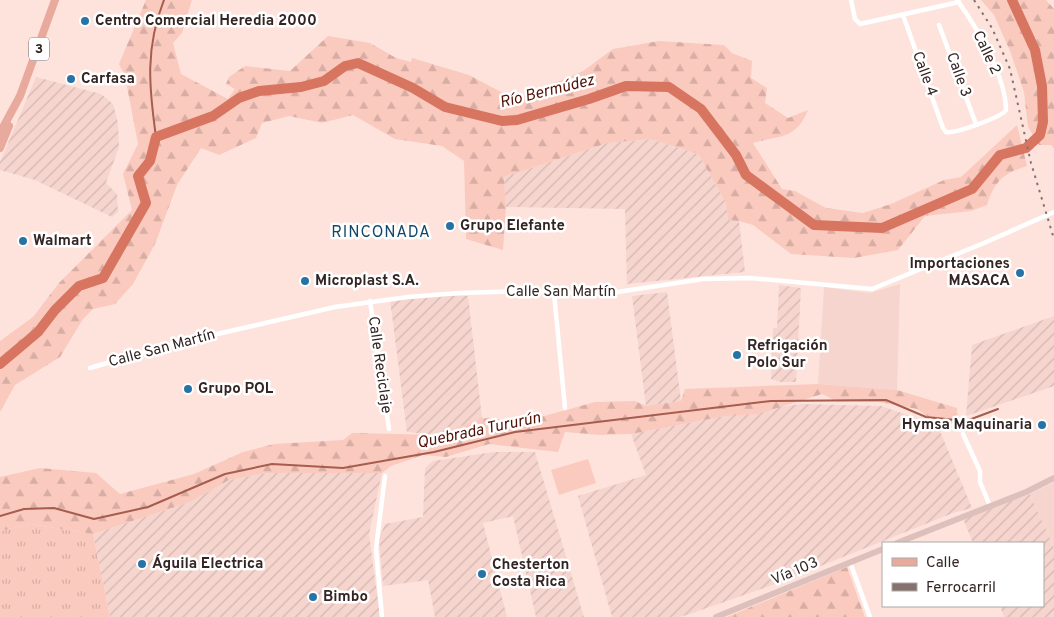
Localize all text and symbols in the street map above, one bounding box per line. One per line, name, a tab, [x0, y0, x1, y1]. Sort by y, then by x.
place label: Centro Comercial Heredia 2000	[95, 12, 317, 31]
marker: Centro Comercial Heredia 2000	[79, 15, 91, 27]
street label: Calle 2	[968, 28, 1004, 78]
road number: 3	[29, 38, 49, 61]
street label: Calle 4	[907, 49, 941, 99]
street label: Calle 3	[941, 50, 975, 100]
place label: Carfasa	[81, 70, 135, 89]
water label: Río Bermúdez	[498, 70, 598, 113]
marker: Carfasa	[65, 73, 77, 85]
place label: Grupo Elefante	[460, 217, 565, 236]
marker: Grupo Elefante	[444, 220, 456, 232]
district label: RINCONADA	[331, 223, 431, 243]
place label: Walmart	[33, 232, 92, 251]
marker: Walmart	[17, 235, 29, 247]
place label: Importaciones MASACA	[909, 255, 1010, 291]
marker: Importaciones MASACA	[1014, 267, 1026, 279]
place label: Microplast S.A.	[315, 272, 419, 291]
marker: Microplast S.A.	[299, 275, 311, 287]
street label: Calle San Martín	[506, 283, 616, 302]
street label: Calle Reciclaje	[363, 315, 395, 415]
street label: Calle San Martín	[107, 326, 217, 372]
place label: Refrigación Polo Sur	[747, 337, 828, 373]
marker: Refrigación Polo Sur	[731, 349, 743, 361]
place label: Grupo POL	[198, 380, 274, 399]
marker: Grupo POL	[182, 383, 194, 395]
water label: Quebrada Tururún	[415, 408, 543, 454]
place label: Hymsa Maquinaria	[902, 416, 1032, 435]
marker: Hymsa Maquinaria	[1036, 419, 1048, 431]
legend	[882, 542, 1044, 607]
place label: Águila Electrica	[152, 554, 263, 574]
street label: Vía 103	[769, 554, 821, 590]
text: Calle	[926, 554, 960, 573]
place label: Chesterton Costa Rica	[492, 556, 570, 592]
marker: Águila Electrica	[136, 558, 148, 570]
marker: Chesterton Costa Rica	[476, 568, 488, 580]
text: Ferrocarril	[926, 579, 996, 598]
place label: Bimbo	[323, 588, 368, 607]
marker: Bimbo	[307, 591, 319, 603]

